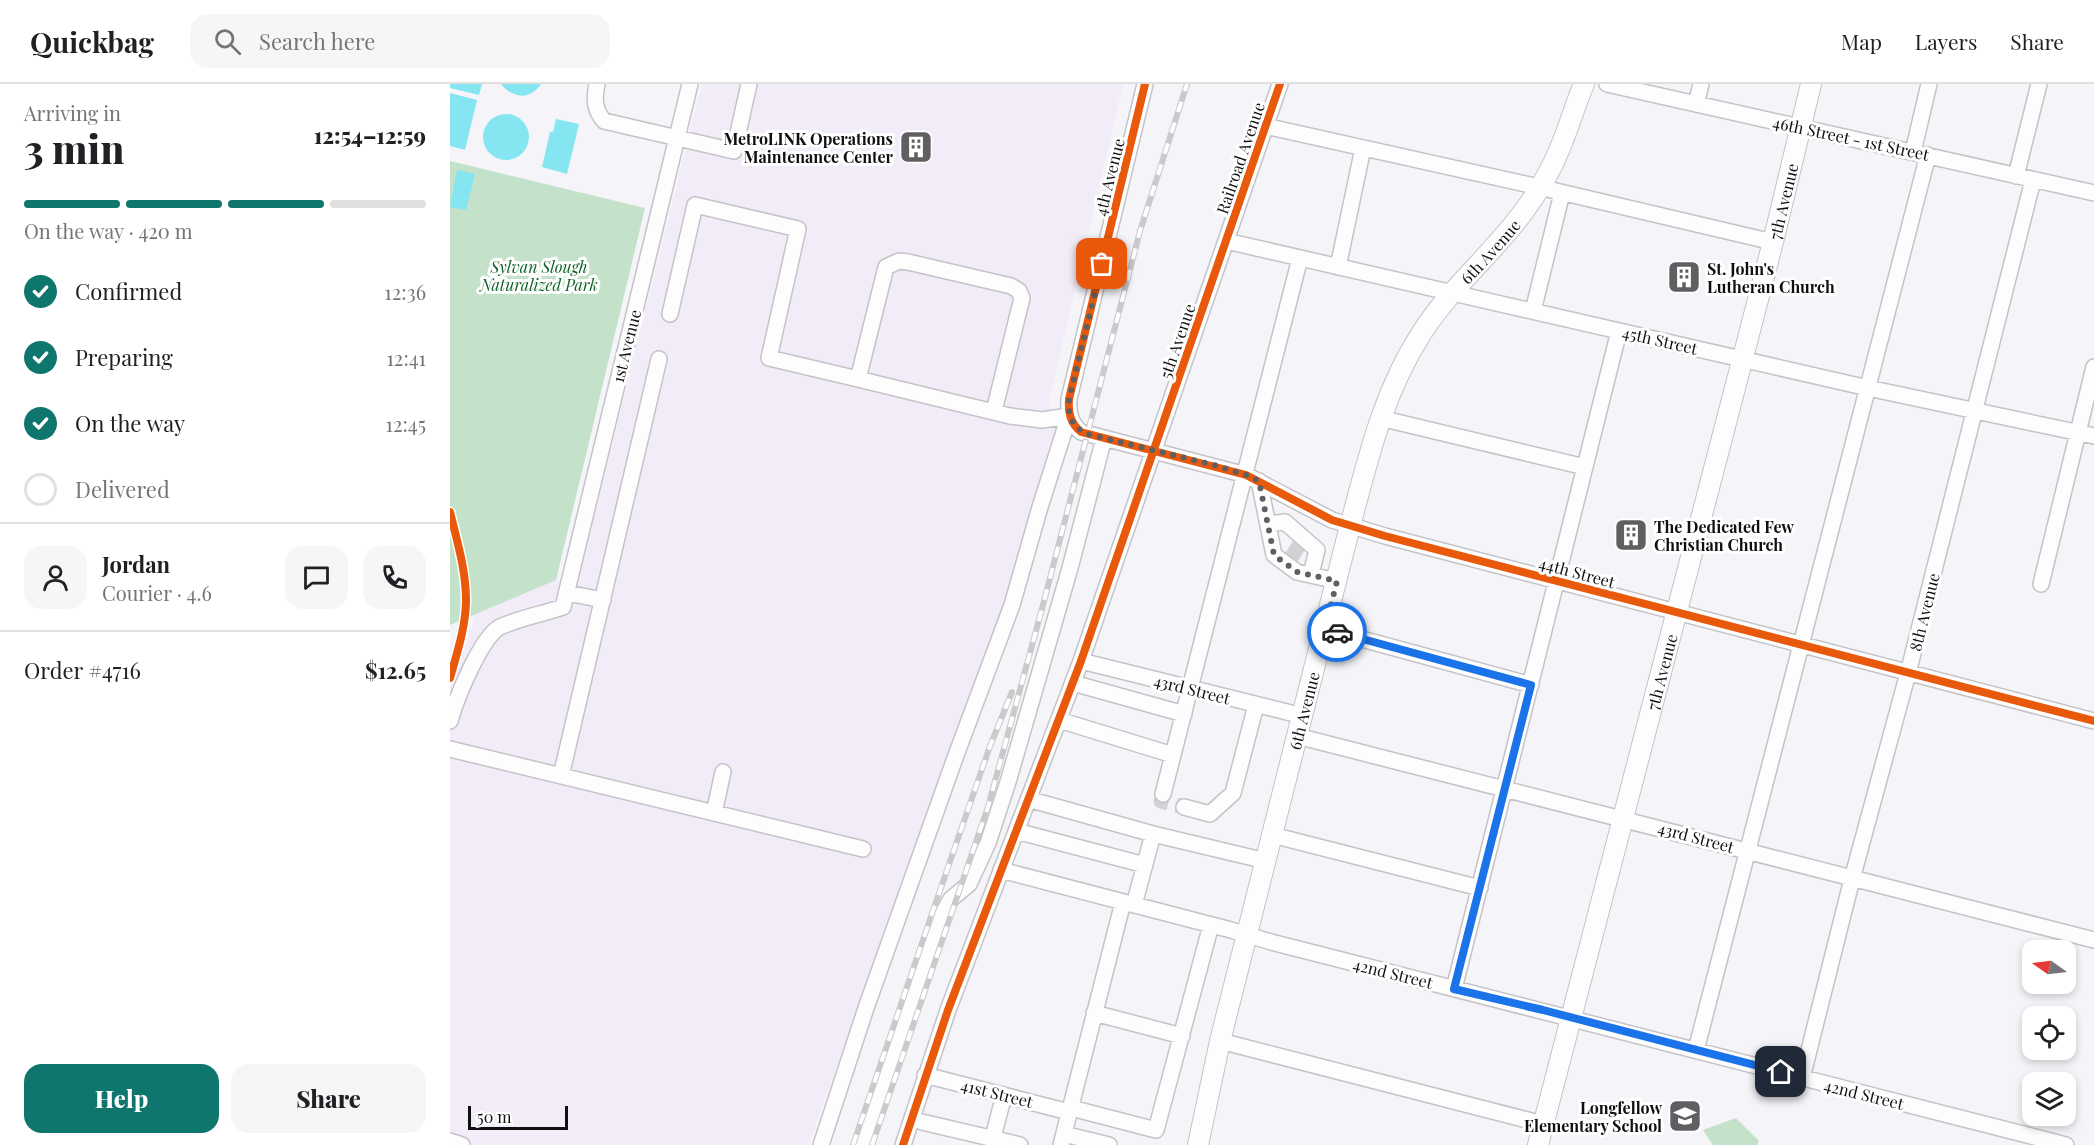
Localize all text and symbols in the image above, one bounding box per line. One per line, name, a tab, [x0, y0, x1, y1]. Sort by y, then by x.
search box	[190, 14, 610, 68]
text: Quickbag	[30, 23, 154, 60]
icon: search	[211, 25, 244, 58]
text: Search here	[259, 26, 375, 56]
text: Map	[1841, 27, 1882, 55]
text: Layers	[1915, 27, 1977, 55]
text: Share	[2010, 27, 2064, 55]
text: Arriving in	[24, 99, 121, 126]
street label: Railroad Avenue	[1211, 99, 1269, 217]
street label: 46th Street - 1st Street	[1771, 111, 1931, 165]
text: 12:54–12:59	[314, 120, 426, 150]
text: 3 min	[24, 122, 124, 174]
place label: MetroLINK Operations Maintenance Center	[724, 128, 894, 167]
building icon: MetroLINK Operations Maintenance Center	[898, 129, 934, 165]
street label: 4th Avenue	[1089, 136, 1129, 218]
street label: 7th Avenue	[1763, 161, 1802, 242]
street label: 6th Avenue	[1455, 215, 1524, 288]
text: On the way · 420 m	[24, 217, 193, 244]
pin	[1076, 238, 1127, 289]
icon: bag	[1085, 247, 1118, 280]
park label: Sylvan Slough Naturalized Park	[478, 256, 598, 295]
place label: St. John's Lutheran Church	[1707, 258, 1835, 297]
building icon: St. John's Lutheran Church	[1666, 259, 1702, 295]
icon: check	[24, 275, 57, 308]
text: Confirmed	[75, 276, 182, 306]
text: 12:36	[384, 278, 426, 305]
street label: 5th Avenue	[1154, 301, 1200, 381]
street label: 1st Avenue	[607, 307, 645, 385]
street label: 45th Street	[1620, 321, 1700, 359]
icon: check	[24, 341, 57, 374]
text: Preparing	[75, 342, 173, 372]
text: 12:41	[386, 344, 426, 371]
icon: check	[24, 407, 57, 440]
text: On the way	[75, 408, 185, 438]
text: 12:45	[386, 410, 426, 437]
text: Delivered	[75, 474, 170, 504]
place label: The Dedicated Few Christian Church	[1654, 516, 1794, 555]
building icon: The Dedicated Few Christian Church	[1613, 517, 1649, 553]
button: person	[24, 546, 87, 609]
button: chat	[285, 546, 348, 609]
button: phone	[363, 546, 426, 609]
text: Jordan	[102, 549, 170, 579]
street label: 44th Street	[1537, 552, 1618, 592]
street label: 8th Avenue	[1904, 571, 1944, 653]
text: Courier · 4.6	[102, 579, 212, 606]
courier	[1307, 602, 1367, 662]
icon: car	[1321, 616, 1354, 649]
street label: 7th Avenue	[1641, 631, 1681, 712]
text: Order #4716	[24, 655, 141, 685]
text: $12.65	[365, 655, 426, 685]
street label: 43rd Street	[1152, 669, 1233, 709]
street label: 6th Avenue	[1283, 669, 1323, 752]
street label: 43rd Street	[1656, 817, 1737, 857]
north arrow	[2022, 940, 2076, 994]
map controls	[2022, 940, 2076, 1126]
street label: 42nd Street	[1351, 953, 1435, 993]
button: locate	[2022, 1006, 2076, 1060]
pin	[1755, 1046, 1806, 1097]
icon: home	[1764, 1055, 1797, 1088]
button: Help	[24, 1064, 219, 1133]
button: Share	[231, 1064, 426, 1133]
button: layers	[2022, 1072, 2076, 1126]
street label: 41st Street	[959, 1074, 1035, 1112]
street label: 42nd Street	[1822, 1074, 1906, 1114]
place label: Longfellow Elementary School	[1524, 1097, 1662, 1136]
school or university icon: Longfellow Elementary School	[1667, 1098, 1703, 1134]
scale bar	[468, 1103, 568, 1130]
text: 50 m	[477, 1106, 511, 1127]

